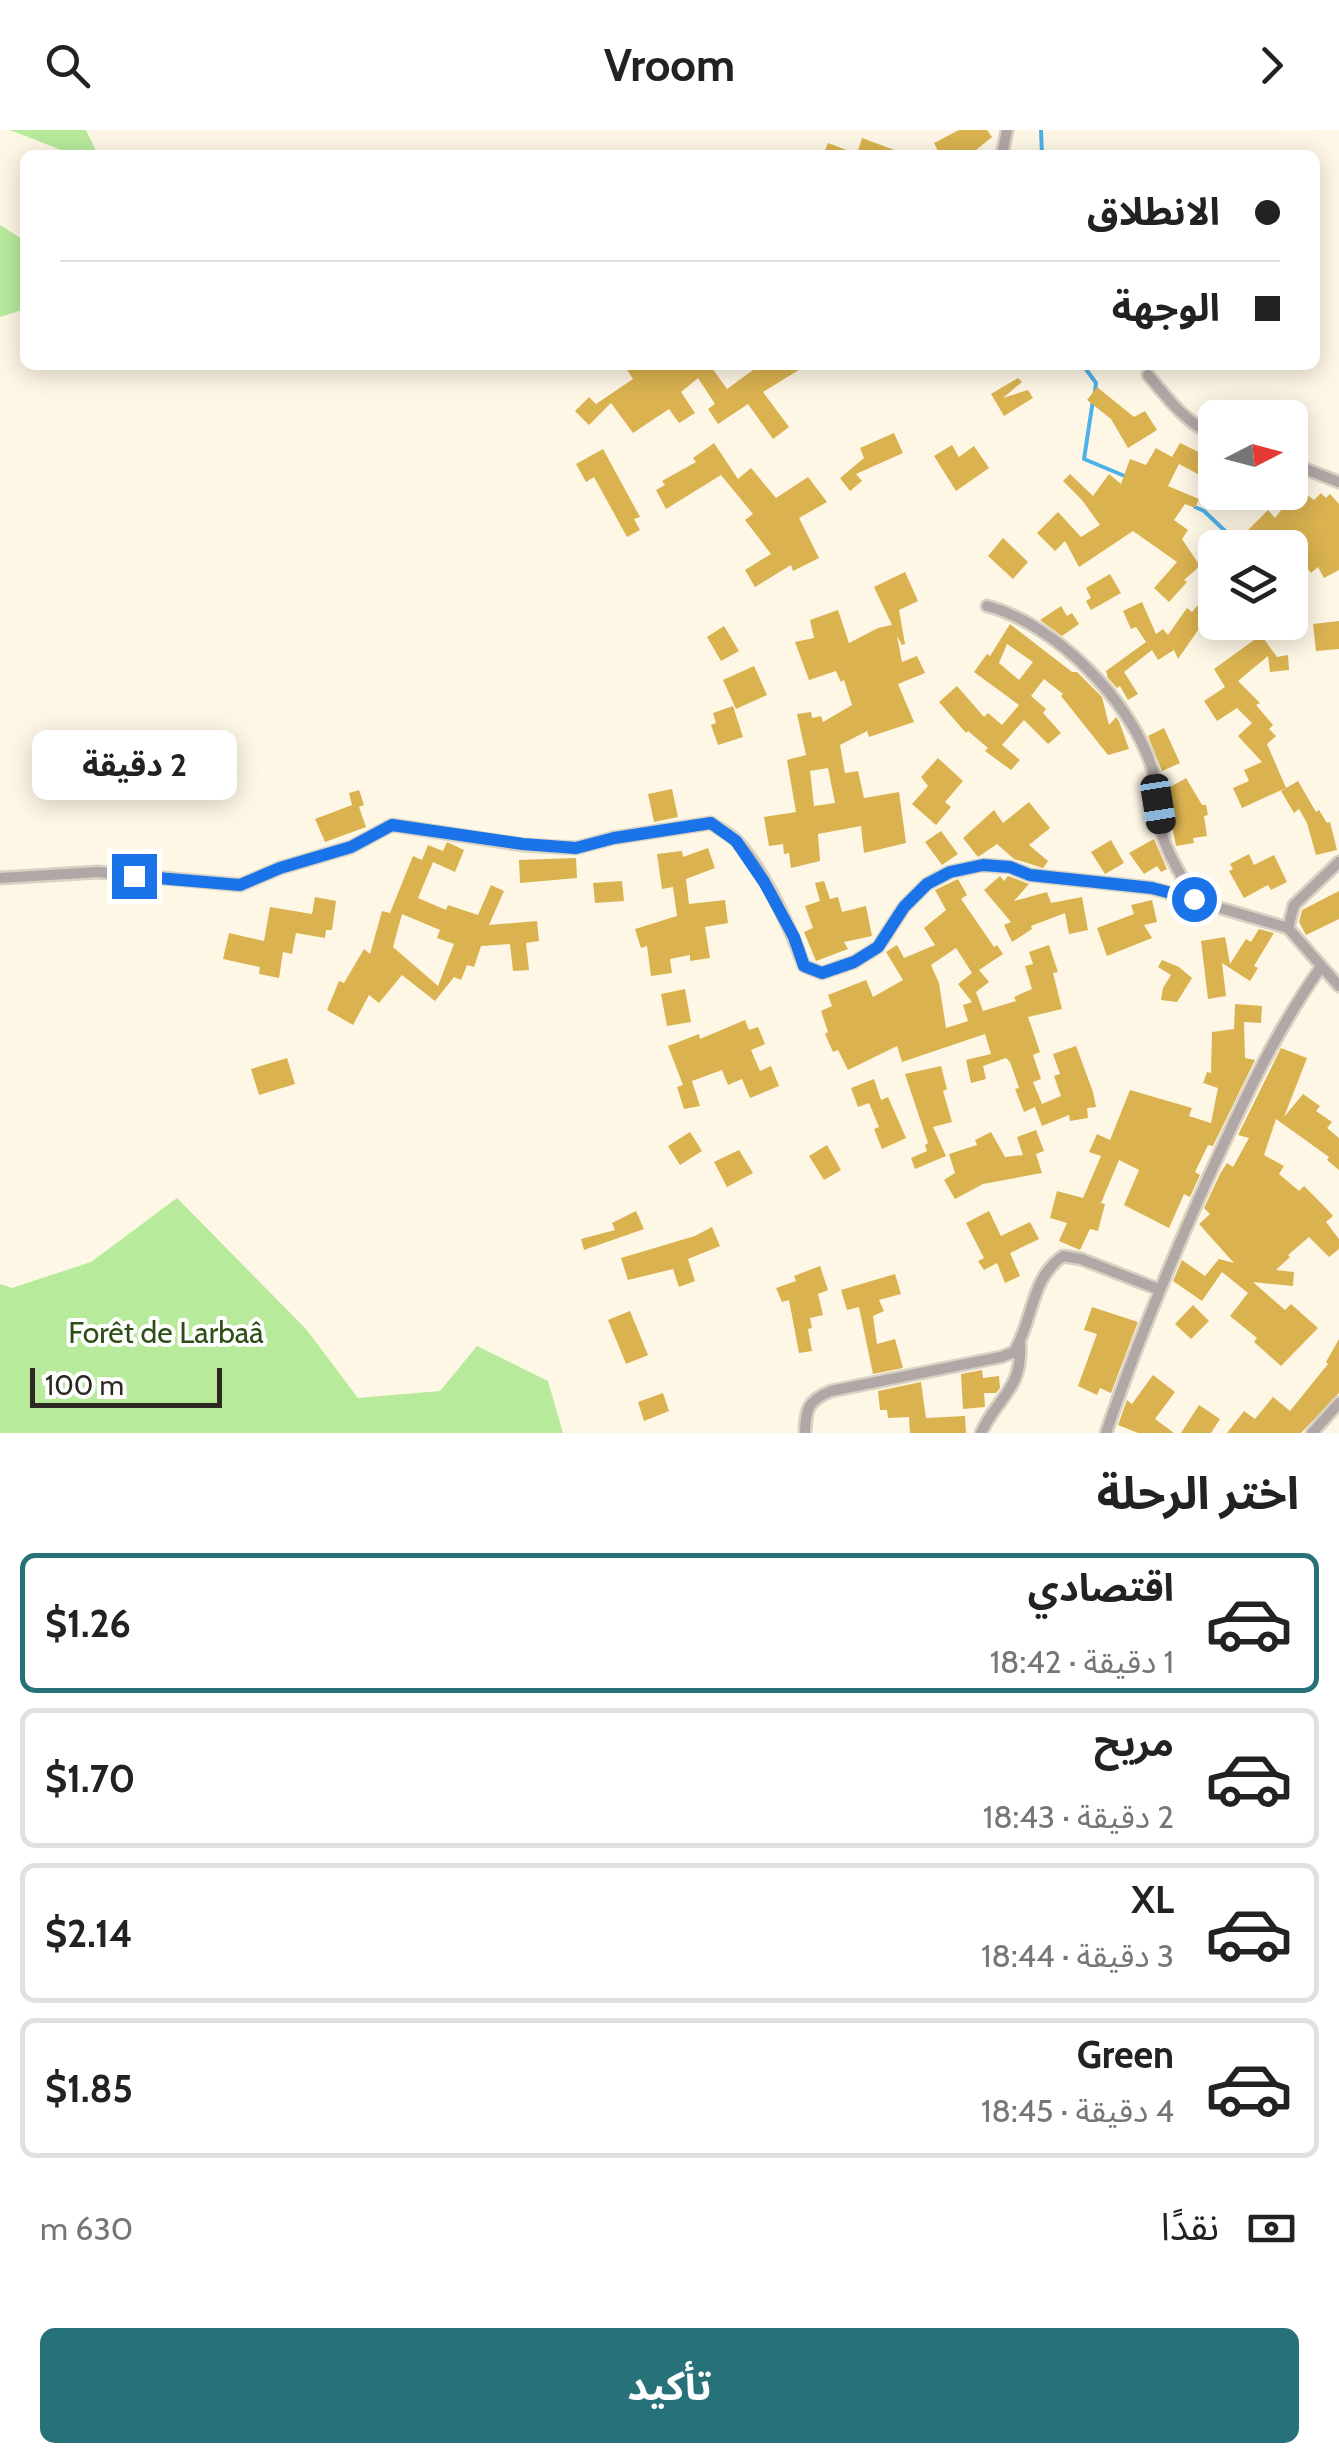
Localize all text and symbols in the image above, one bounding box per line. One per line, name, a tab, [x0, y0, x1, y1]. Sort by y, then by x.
icon: search	[40, 38, 95, 93]
text: Vroom	[604, 38, 735, 92]
icon: forward	[1244, 38, 1299, 93]
text: الانطلاق	[1087, 188, 1220, 235]
text: الوجهة	[1112, 284, 1220, 331]
north arrow	[1198, 400, 1308, 510]
map controls	[1198, 400, 1308, 640]
button: layers	[1198, 530, 1308, 640]
callout: 2 دقيقة	[32, 731, 236, 801]
text: 2 دقيقة	[82, 745, 187, 784]
car	[1138, 772, 1178, 836]
route end	[112, 854, 157, 899]
route start	[1172, 877, 1217, 922]
park label: Forêt de Larbaâ	[68, 1314, 264, 1351]
scale bar	[30, 1363, 222, 1408]
text: 100 m	[45, 1368, 124, 1402]
text: اختر الرحلة	[1097, 1466, 1299, 1520]
text: اقتصادي	[1028, 1564, 1174, 1611]
icon: car	[1204, 1578, 1294, 1668]
text: $1.26	[45, 1600, 131, 1647]
text: 1 دقيقة · 18:42	[990, 1642, 1174, 1681]
text: مريح	[1094, 1719, 1174, 1766]
icon: car	[1204, 1733, 1294, 1823]
text: $1.70	[45, 1755, 135, 1802]
text: 2 دقيقة · 18:43	[983, 1797, 1174, 1836]
text: XL	[1131, 1876, 1174, 1923]
icon: car	[1204, 1888, 1294, 1978]
text: $2.14	[45, 1910, 133, 1957]
text: 3 دقيقة · 18:44	[981, 1936, 1174, 1975]
text: Green	[1077, 2031, 1174, 2078]
icon: car	[1204, 2043, 1294, 2133]
text: $1.85	[45, 2065, 133, 2112]
text: 4 دقيقة · 18:45	[981, 2091, 1174, 2130]
icon: cash	[1244, 2201, 1299, 2256]
text: نقدًا	[1161, 2203, 1219, 2250]
text: 630 m	[40, 2209, 133, 2248]
button: تأكيد	[40, 2328, 1299, 2443]

